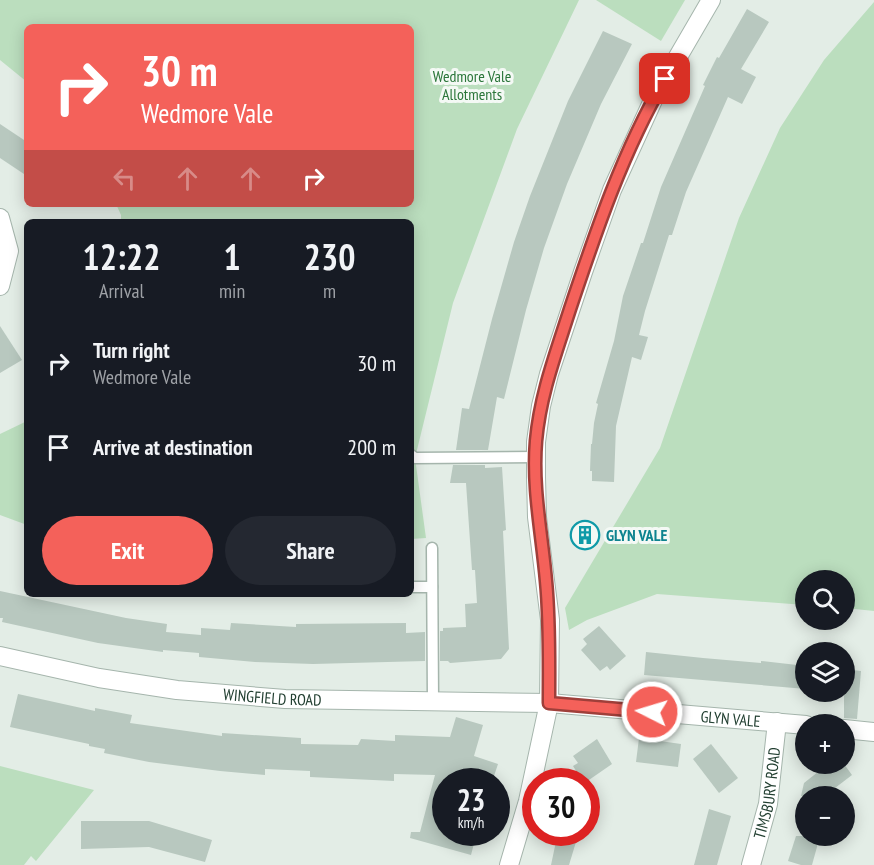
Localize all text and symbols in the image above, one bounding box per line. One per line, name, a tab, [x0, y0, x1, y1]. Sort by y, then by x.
text: 30 m	[141, 43, 218, 98]
icon: right	[42, 48, 120, 126]
pin	[639, 53, 690, 104]
icon: arrive	[648, 62, 681, 95]
park label: Wedmore Vale Allotments	[433, 66, 511, 104]
text: Wedmore Vale	[141, 96, 274, 130]
icon: left	[108, 162, 141, 195]
icon: ahead	[171, 162, 204, 195]
icon: ahead	[234, 162, 267, 195]
icon: right	[297, 162, 330, 195]
text: 12:22	[83, 233, 160, 280]
text: 1	[223, 233, 241, 280]
text: 230	[304, 233, 355, 280]
text: Arrival	[99, 278, 144, 304]
text: min	[219, 278, 245, 304]
text: m	[323, 278, 336, 304]
text: Turn right	[93, 336, 170, 364]
icon: right	[42, 347, 75, 380]
text: 30 m	[357, 349, 396, 377]
text: Wedmore Vale	[93, 364, 191, 390]
icon: arrive	[42, 431, 75, 464]
text: Arrive at destination	[93, 433, 253, 461]
text: 200 m	[347, 433, 396, 461]
button: Exit	[42, 516, 213, 585]
button: Share	[225, 516, 396, 585]
building icon: GLYN VALE	[569, 519, 601, 551]
place label: GLYN VALE	[606, 525, 667, 545]
map controls	[795, 570, 855, 846]
button: search	[795, 570, 855, 630]
button: layers	[795, 642, 855, 702]
position arrow	[620, 680, 684, 744]
street label: WINGFIELD ROAD	[223, 684, 322, 710]
street label: GLYN VALE	[700, 706, 761, 731]
button: +	[795, 714, 855, 774]
street label: TIMSBURY ROAD	[749, 746, 784, 841]
speed limit sign: 30	[522, 768, 600, 846]
text: 23	[457, 780, 485, 819]
button: −	[795, 786, 855, 846]
text: km/h	[458, 813, 484, 832]

